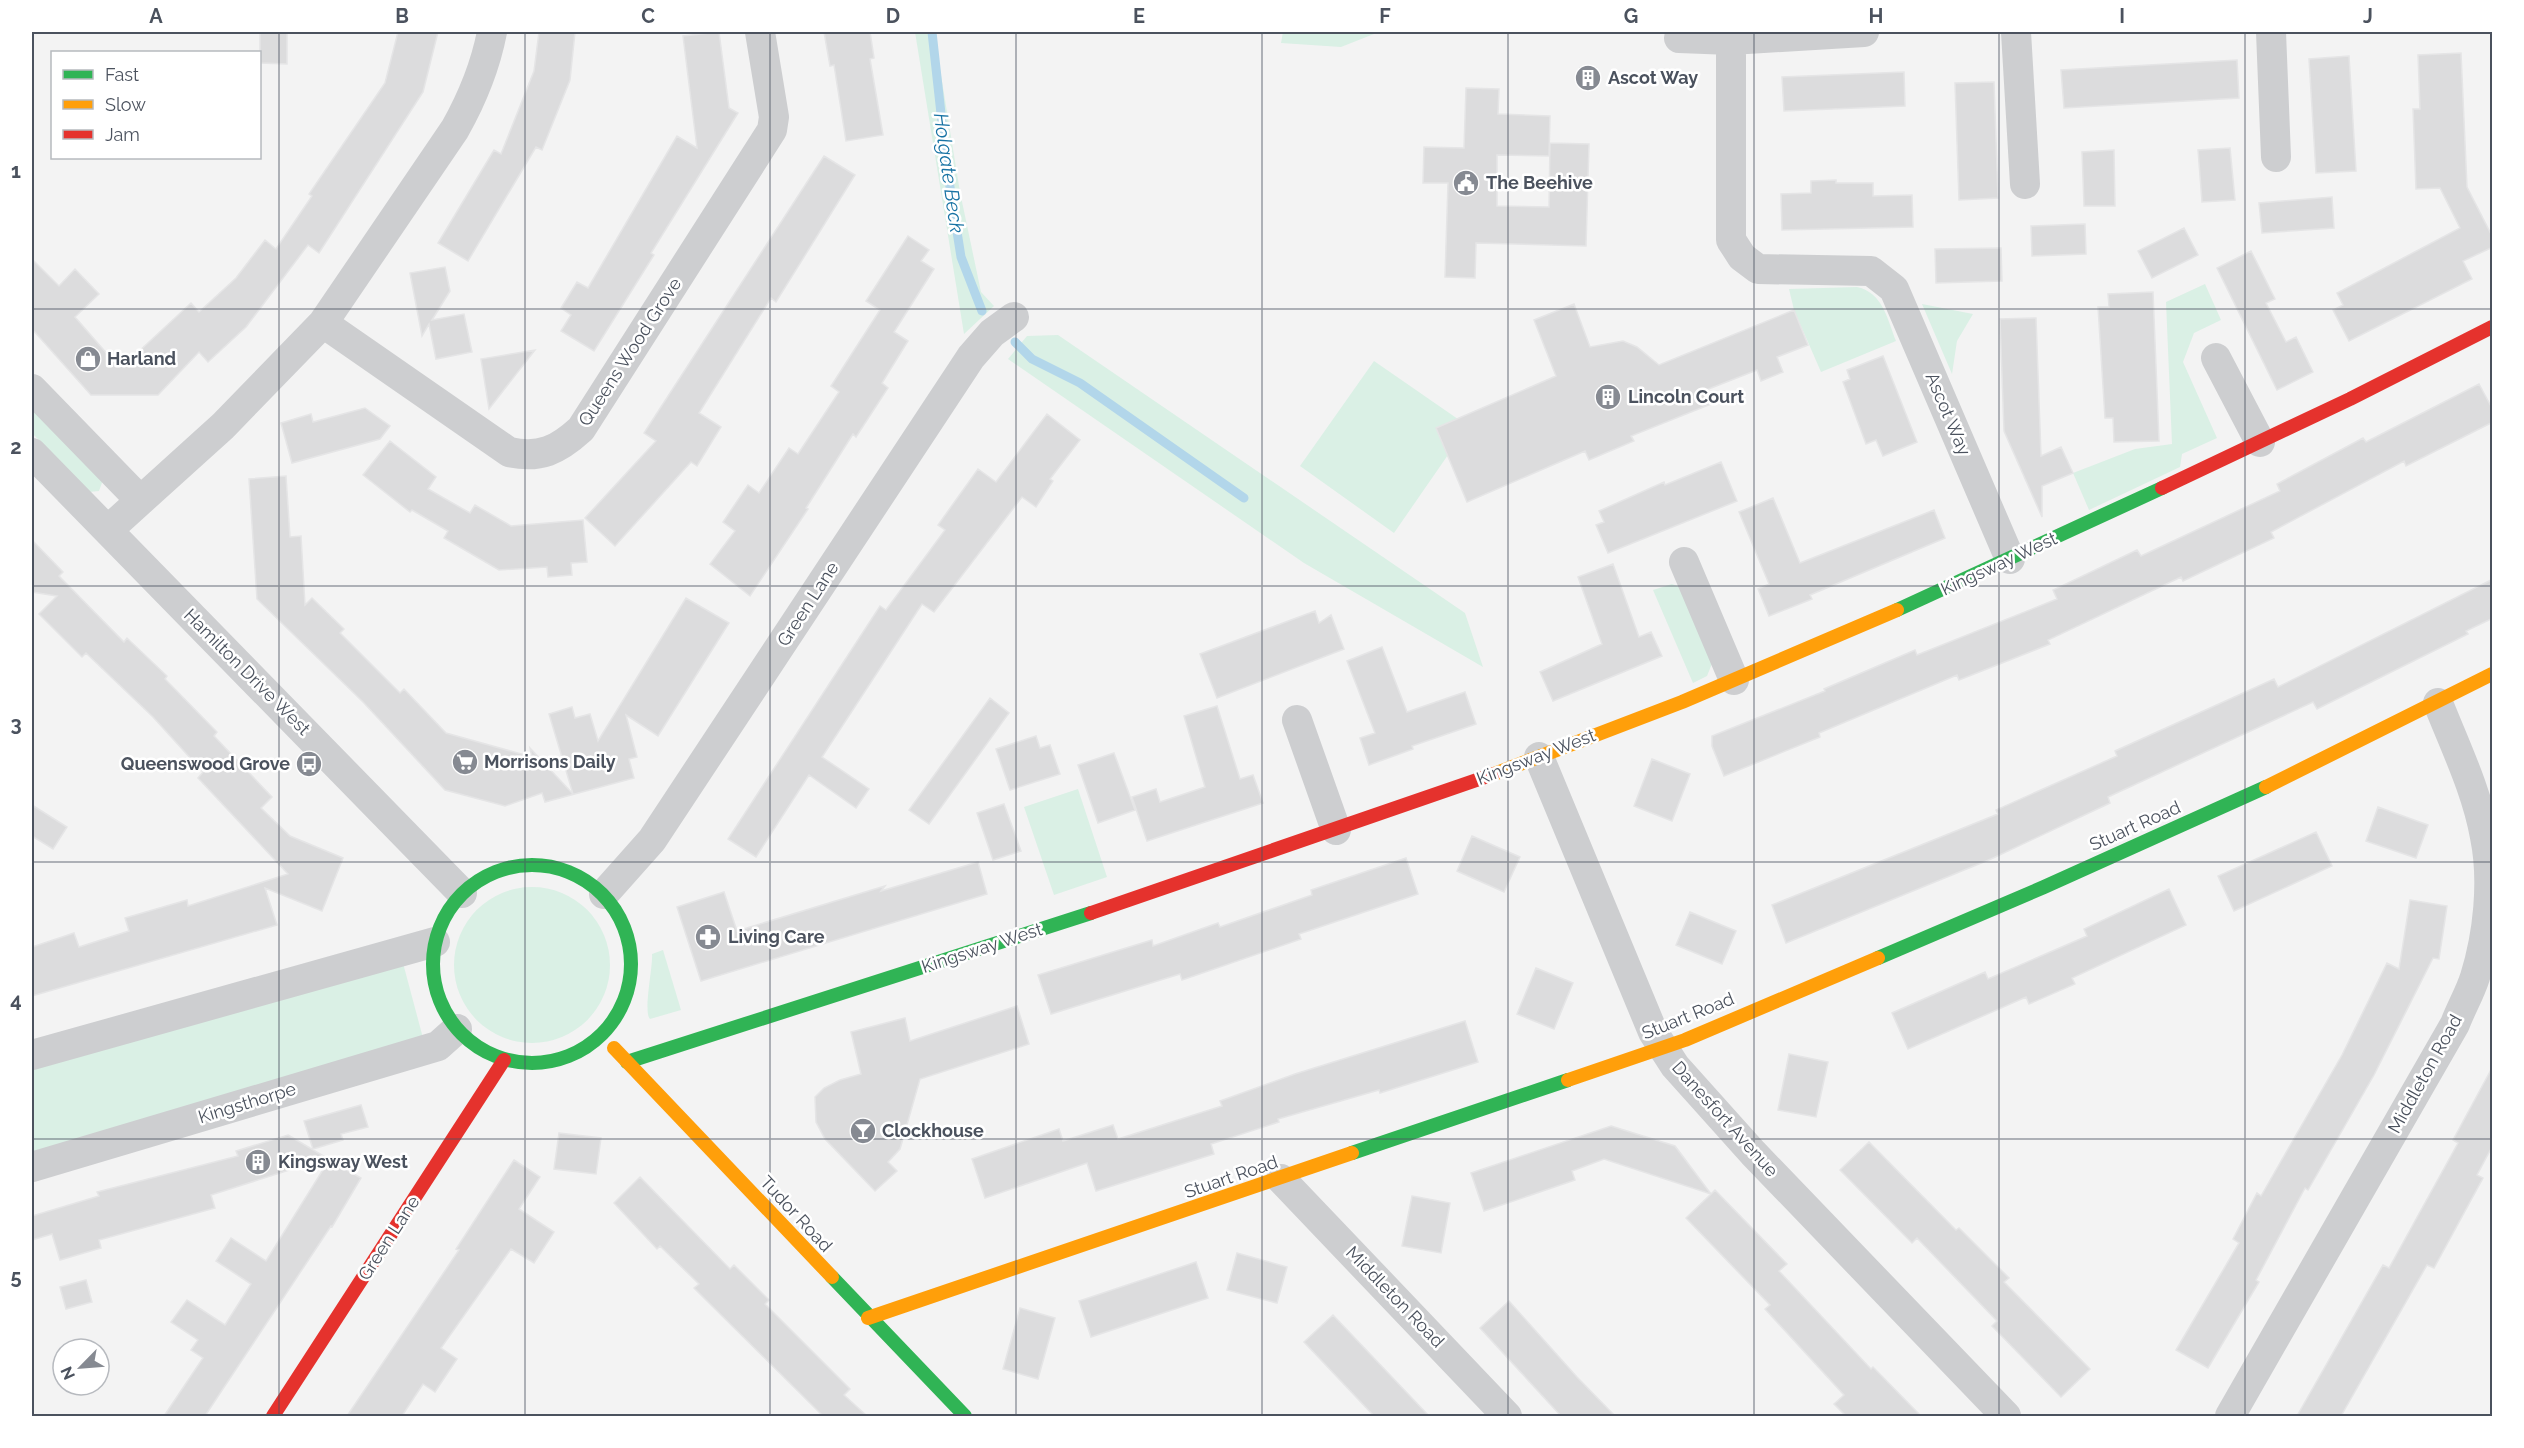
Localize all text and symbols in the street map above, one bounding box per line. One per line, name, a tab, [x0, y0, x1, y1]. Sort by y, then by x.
text: A	[149, 4, 163, 28]
text: B	[395, 4, 409, 28]
text: C	[641, 4, 655, 28]
text: D	[886, 4, 900, 28]
text: E	[1133, 4, 1145, 28]
text: F	[1379, 4, 1391, 28]
text: G	[1624, 4, 1638, 28]
text: H	[1869, 4, 1883, 28]
text: I	[2119, 4, 2125, 28]
text: J	[2363, 4, 2373, 28]
legend	[51, 51, 261, 159]
building icon: Ascot Way	[1573, 63, 1603, 93]
text: Fast	[105, 64, 139, 85]
place label: Ascot Way	[1608, 67, 1698, 88]
text: Slow	[105, 94, 146, 115]
water label: Holgate Beck	[929, 111, 969, 235]
text: Jam	[105, 124, 140, 145]
text: 1	[11, 159, 21, 183]
public building icon: The Beehive	[1451, 168, 1481, 198]
place label: The Beehive	[1486, 172, 1593, 193]
street label: Queens Wood Grove	[574, 273, 686, 430]
shop icon: Harland	[73, 344, 103, 374]
place label: Harland	[107, 348, 176, 369]
street label: Ascot Way	[1922, 369, 1975, 459]
building icon: Lincoln Court	[1593, 382, 1623, 412]
place label: Lincoln Court	[1628, 386, 1744, 407]
text: 2	[10, 435, 22, 459]
street label: Kingsway West	[1937, 527, 2060, 600]
street label: Green Lane	[772, 557, 843, 650]
street label: Hamilton Drive West	[180, 604, 315, 739]
text: 3	[10, 712, 22, 736]
street label: Kingsway West	[1473, 724, 1598, 789]
supermarket icon: Morrisons Daily	[450, 747, 480, 777]
bus stop icon: Queenswood Grove	[294, 749, 324, 779]
place label: Morrisons Daily	[484, 751, 616, 772]
place label: Queenswood Grove	[121, 753, 290, 774]
street label: Stuart Road	[2086, 796, 2184, 855]
street label: Kingsway West	[919, 918, 1045, 977]
pharmacy icon: Living Care	[693, 922, 723, 952]
place label: Living Care	[728, 926, 825, 947]
text: 4	[10, 988, 22, 1012]
street label: Stuart Road	[1639, 988, 1737, 1044]
street label: Middleton Road	[2383, 1011, 2466, 1137]
street label: Danesfort Avenue	[1668, 1057, 1783, 1181]
street label: Kingsthorpe	[195, 1078, 299, 1127]
bar icon: Clockhouse	[848, 1116, 878, 1146]
place label: Clockhouse	[882, 1120, 984, 1141]
building icon: Kingsway West	[243, 1147, 273, 1177]
place label: Kingsway West	[278, 1151, 408, 1172]
street label: Stuart Road	[1181, 1151, 1280, 1202]
street label: Tudor Road	[756, 1171, 837, 1256]
street label: Green Lane	[353, 1191, 424, 1284]
street label: Middleton Road	[1342, 1242, 1449, 1352]
text: 5	[10, 1265, 22, 1289]
north arrow	[51, 1337, 111, 1397]
text: N	[57, 1364, 79, 1383]

